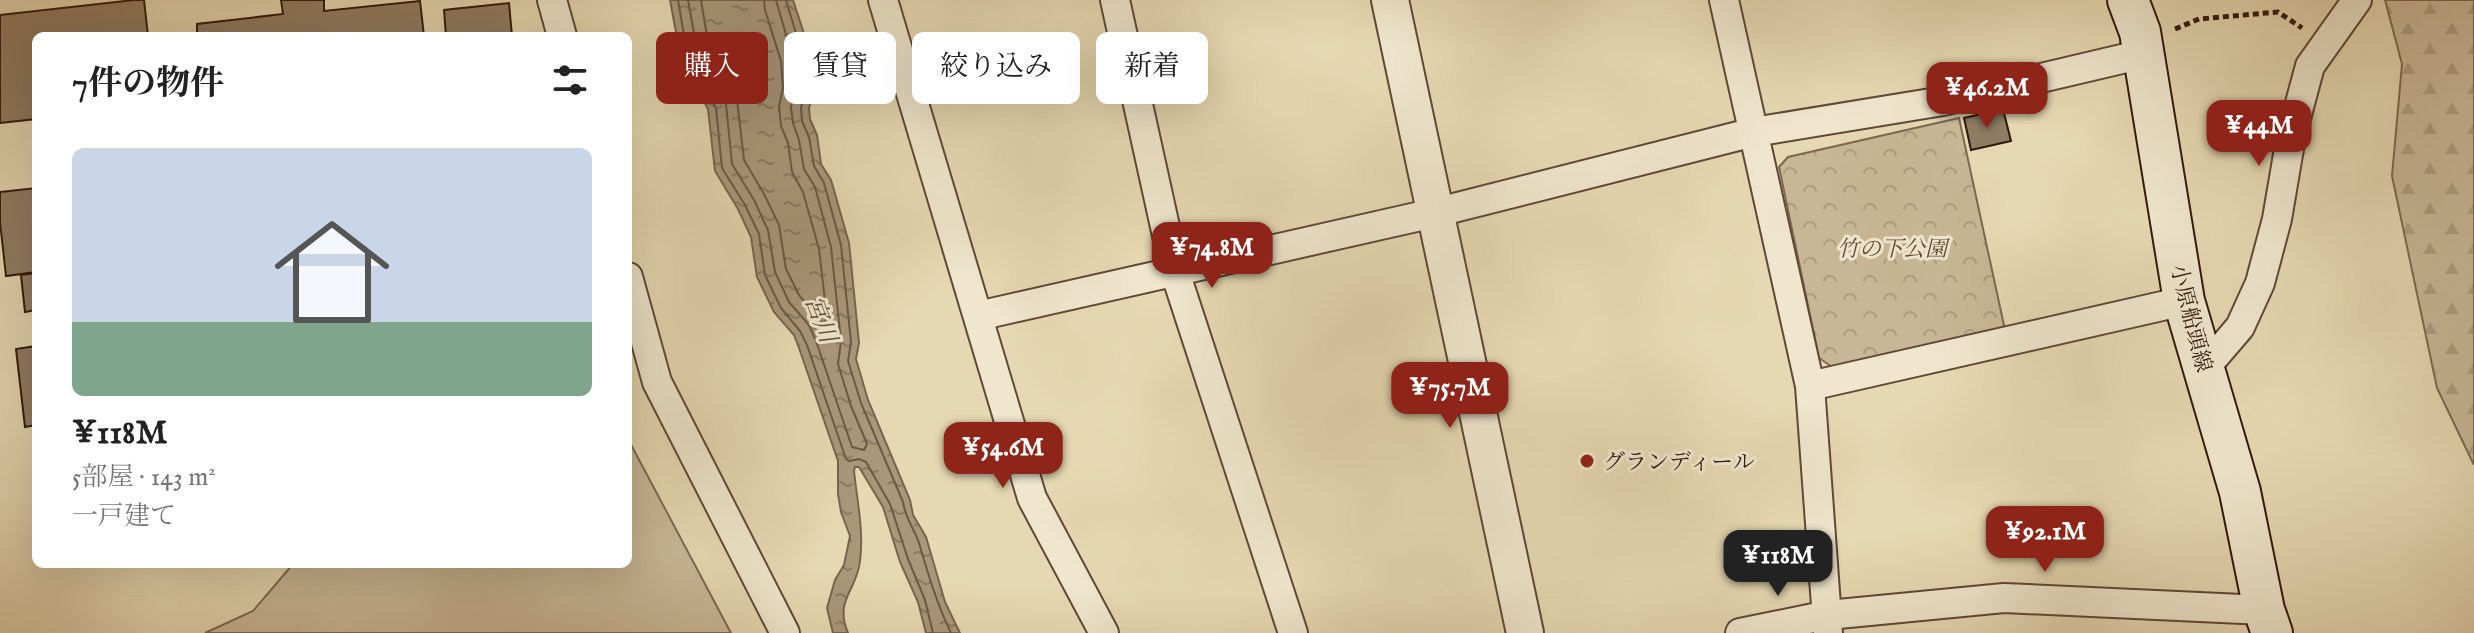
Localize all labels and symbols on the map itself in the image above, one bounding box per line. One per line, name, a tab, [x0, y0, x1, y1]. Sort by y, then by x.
pin: ¥46.2M	[1922, 62, 2052, 130]
pin: ¥44M	[2212, 100, 2306, 168]
pin: ¥74.8M	[1147, 222, 1277, 290]
park label: 竹の下公園	[1837, 236, 1950, 264]
street label: 小原船頭線	[2163, 262, 2217, 375]
water label: 宮川	[797, 292, 844, 350]
pin: ¥75.7M	[1385, 362, 1515, 430]
pin: ¥54.6M	[938, 422, 1068, 490]
place label: グランディール	[1603, 449, 1755, 477]
marker: グランディール	[1578, 452, 1596, 470]
pin: ¥92.1M	[1980, 506, 2110, 574]
pin: ¥118M	[1722, 530, 1834, 598]

